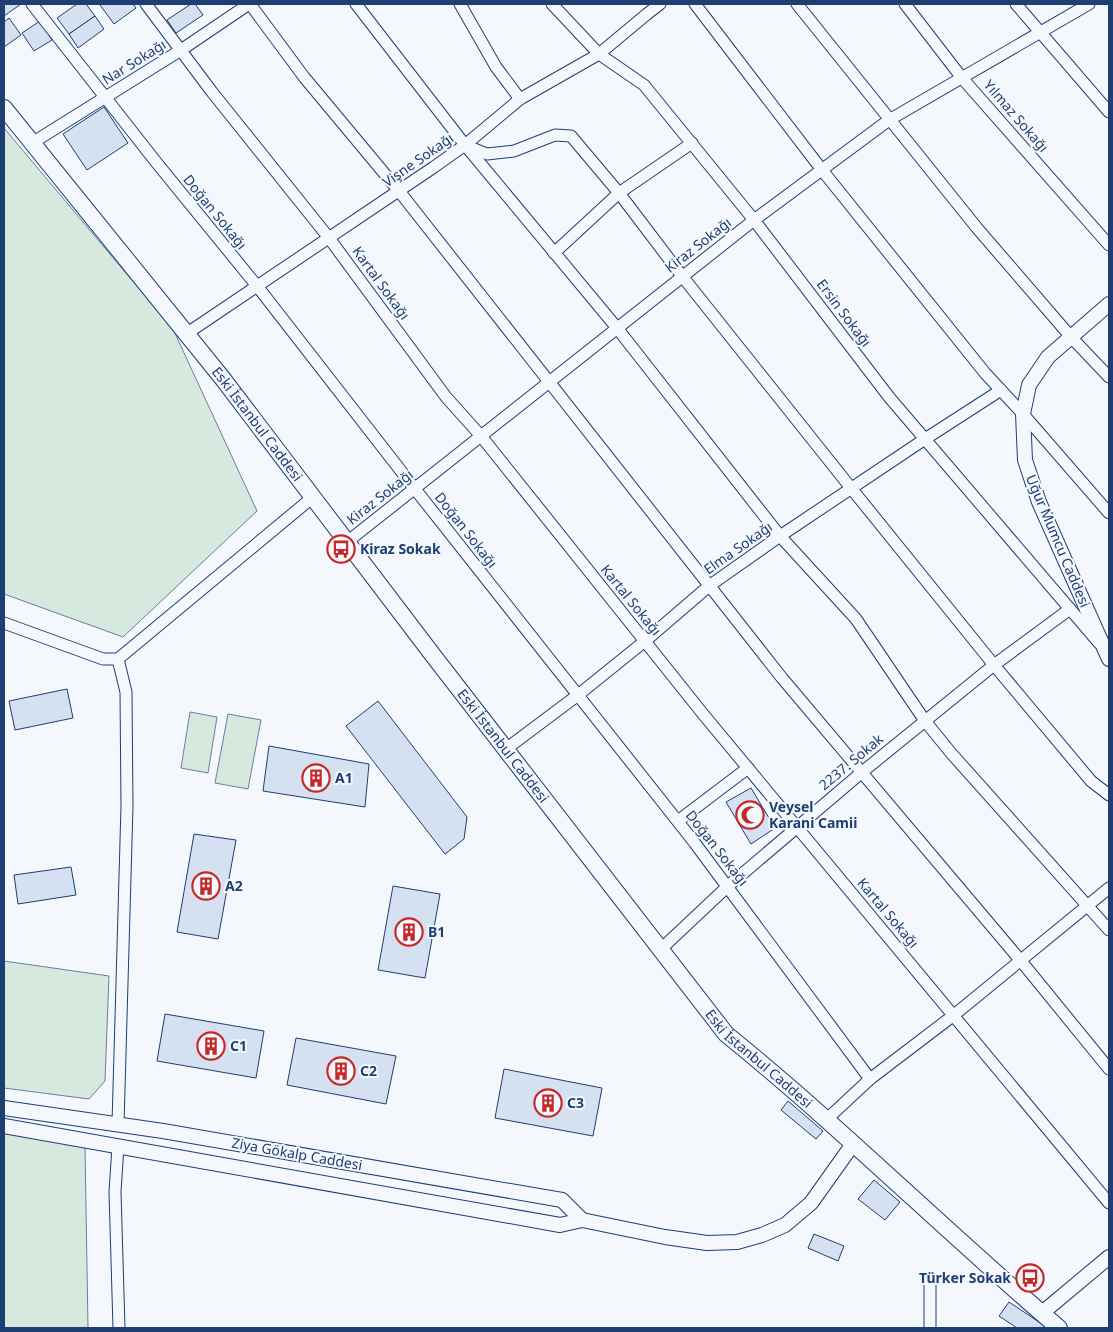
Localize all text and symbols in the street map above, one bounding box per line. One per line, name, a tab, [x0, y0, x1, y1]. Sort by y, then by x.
street label: Nar Sokağı	[98, 35, 169, 89]
street label: Yılmaz Sokağı	[980, 75, 1053, 156]
street label: Vişne Sokağı	[378, 128, 457, 191]
street label: Doğan Sokağı	[179, 170, 251, 253]
street label: Kiraz Sokağı	[660, 213, 735, 277]
street label: Kartal Sokağı	[348, 242, 414, 323]
street label: Ersin Sokağı	[813, 275, 876, 350]
street label: Eski İstanbul Caddesi	[208, 363, 307, 485]
street label: Kiraz Sokağı	[342, 465, 417, 529]
street label: Uğur Mumcu Caddesi	[1022, 471, 1095, 610]
street label: Doğan Sokağı	[431, 488, 502, 571]
street label: Elma Sokağı	[700, 517, 776, 578]
bus stop icon: Kiraz Sokak	[326, 534, 356, 564]
place label: Kiraz Sokak	[360, 539, 441, 558]
street label: Kartal Sokağı	[597, 560, 666, 639]
street label: Eski İstanbul Caddesi	[453, 685, 554, 806]
street label: 2237. Sokak	[815, 729, 887, 794]
building icon: A1	[301, 763, 331, 793]
place label: A1	[335, 768, 353, 787]
place label: Veysel Karani Camii	[769, 797, 857, 832]
mosque icon: Veysel Karani Camii	[735, 800, 765, 830]
street label: Doğan Sokağı	[682, 806, 753, 889]
building icon: A2	[191, 871, 221, 901]
street label: Kartal Sokağı	[853, 874, 923, 952]
place label: A2	[225, 876, 243, 895]
building icon: B1	[394, 917, 424, 947]
place label: B1	[428, 922, 445, 941]
street label: Eski İstanbul Caddesi	[701, 1005, 817, 1112]
building icon: C1	[196, 1031, 226, 1061]
place label: C1	[230, 1036, 247, 1055]
building icon: C2	[326, 1056, 356, 1086]
place label: C2	[360, 1061, 377, 1080]
building icon: C3	[533, 1088, 563, 1118]
place label: C3	[567, 1093, 584, 1112]
street label: Ziya Gökalp Caddesi	[230, 1133, 364, 1174]
bus stop icon: Türker Sokak	[1015, 1263, 1045, 1293]
place label: Türker Sokak	[919, 1268, 1011, 1287]

